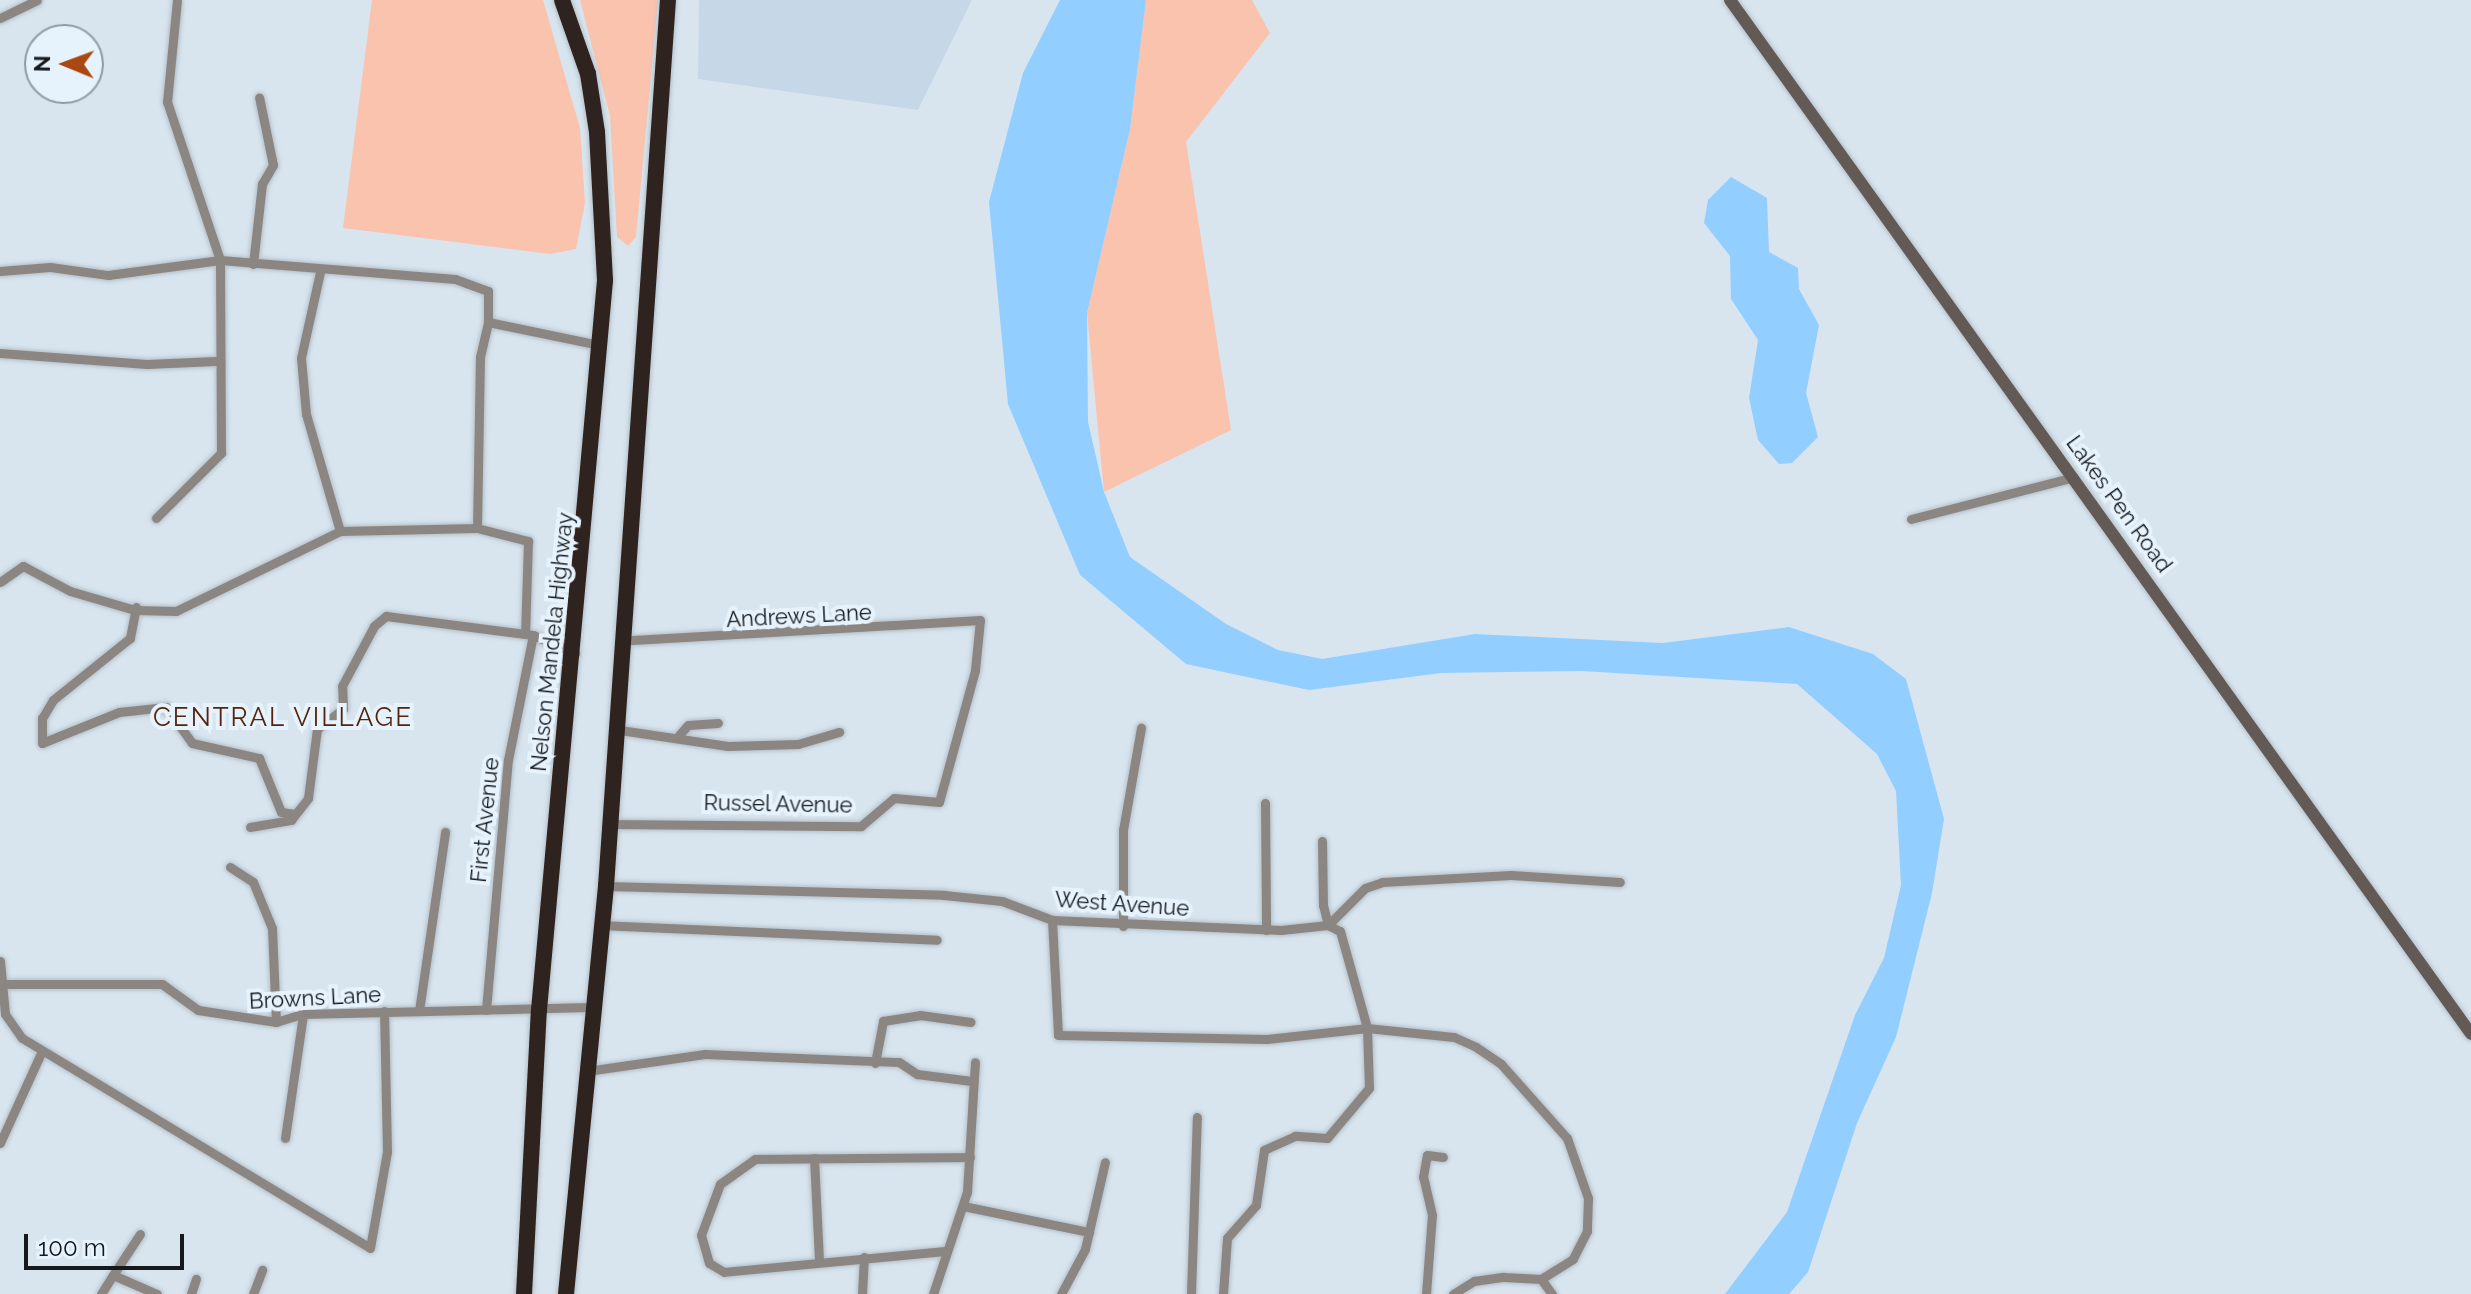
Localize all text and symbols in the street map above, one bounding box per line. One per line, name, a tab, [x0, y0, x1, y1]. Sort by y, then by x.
north arrow	[24, 24, 104, 104]
text: N	[29, 55, 55, 72]
street label: Lakes Pen Road	[2061, 430, 2177, 578]
street label: Nelson Mandela Highway	[525, 511, 579, 773]
street label: Andrews Lane	[726, 599, 872, 633]
district label: CENTRAL VILLAGE	[152, 702, 414, 734]
street label: First Avenue	[465, 756, 505, 884]
street label: Russel Avenue	[703, 789, 853, 819]
street label: West Avenue	[1054, 886, 1190, 922]
street label: Browns Lane	[248, 981, 382, 1015]
scale bar	[28, 1218, 188, 1268]
text: 100 m	[38, 1233, 106, 1262]

